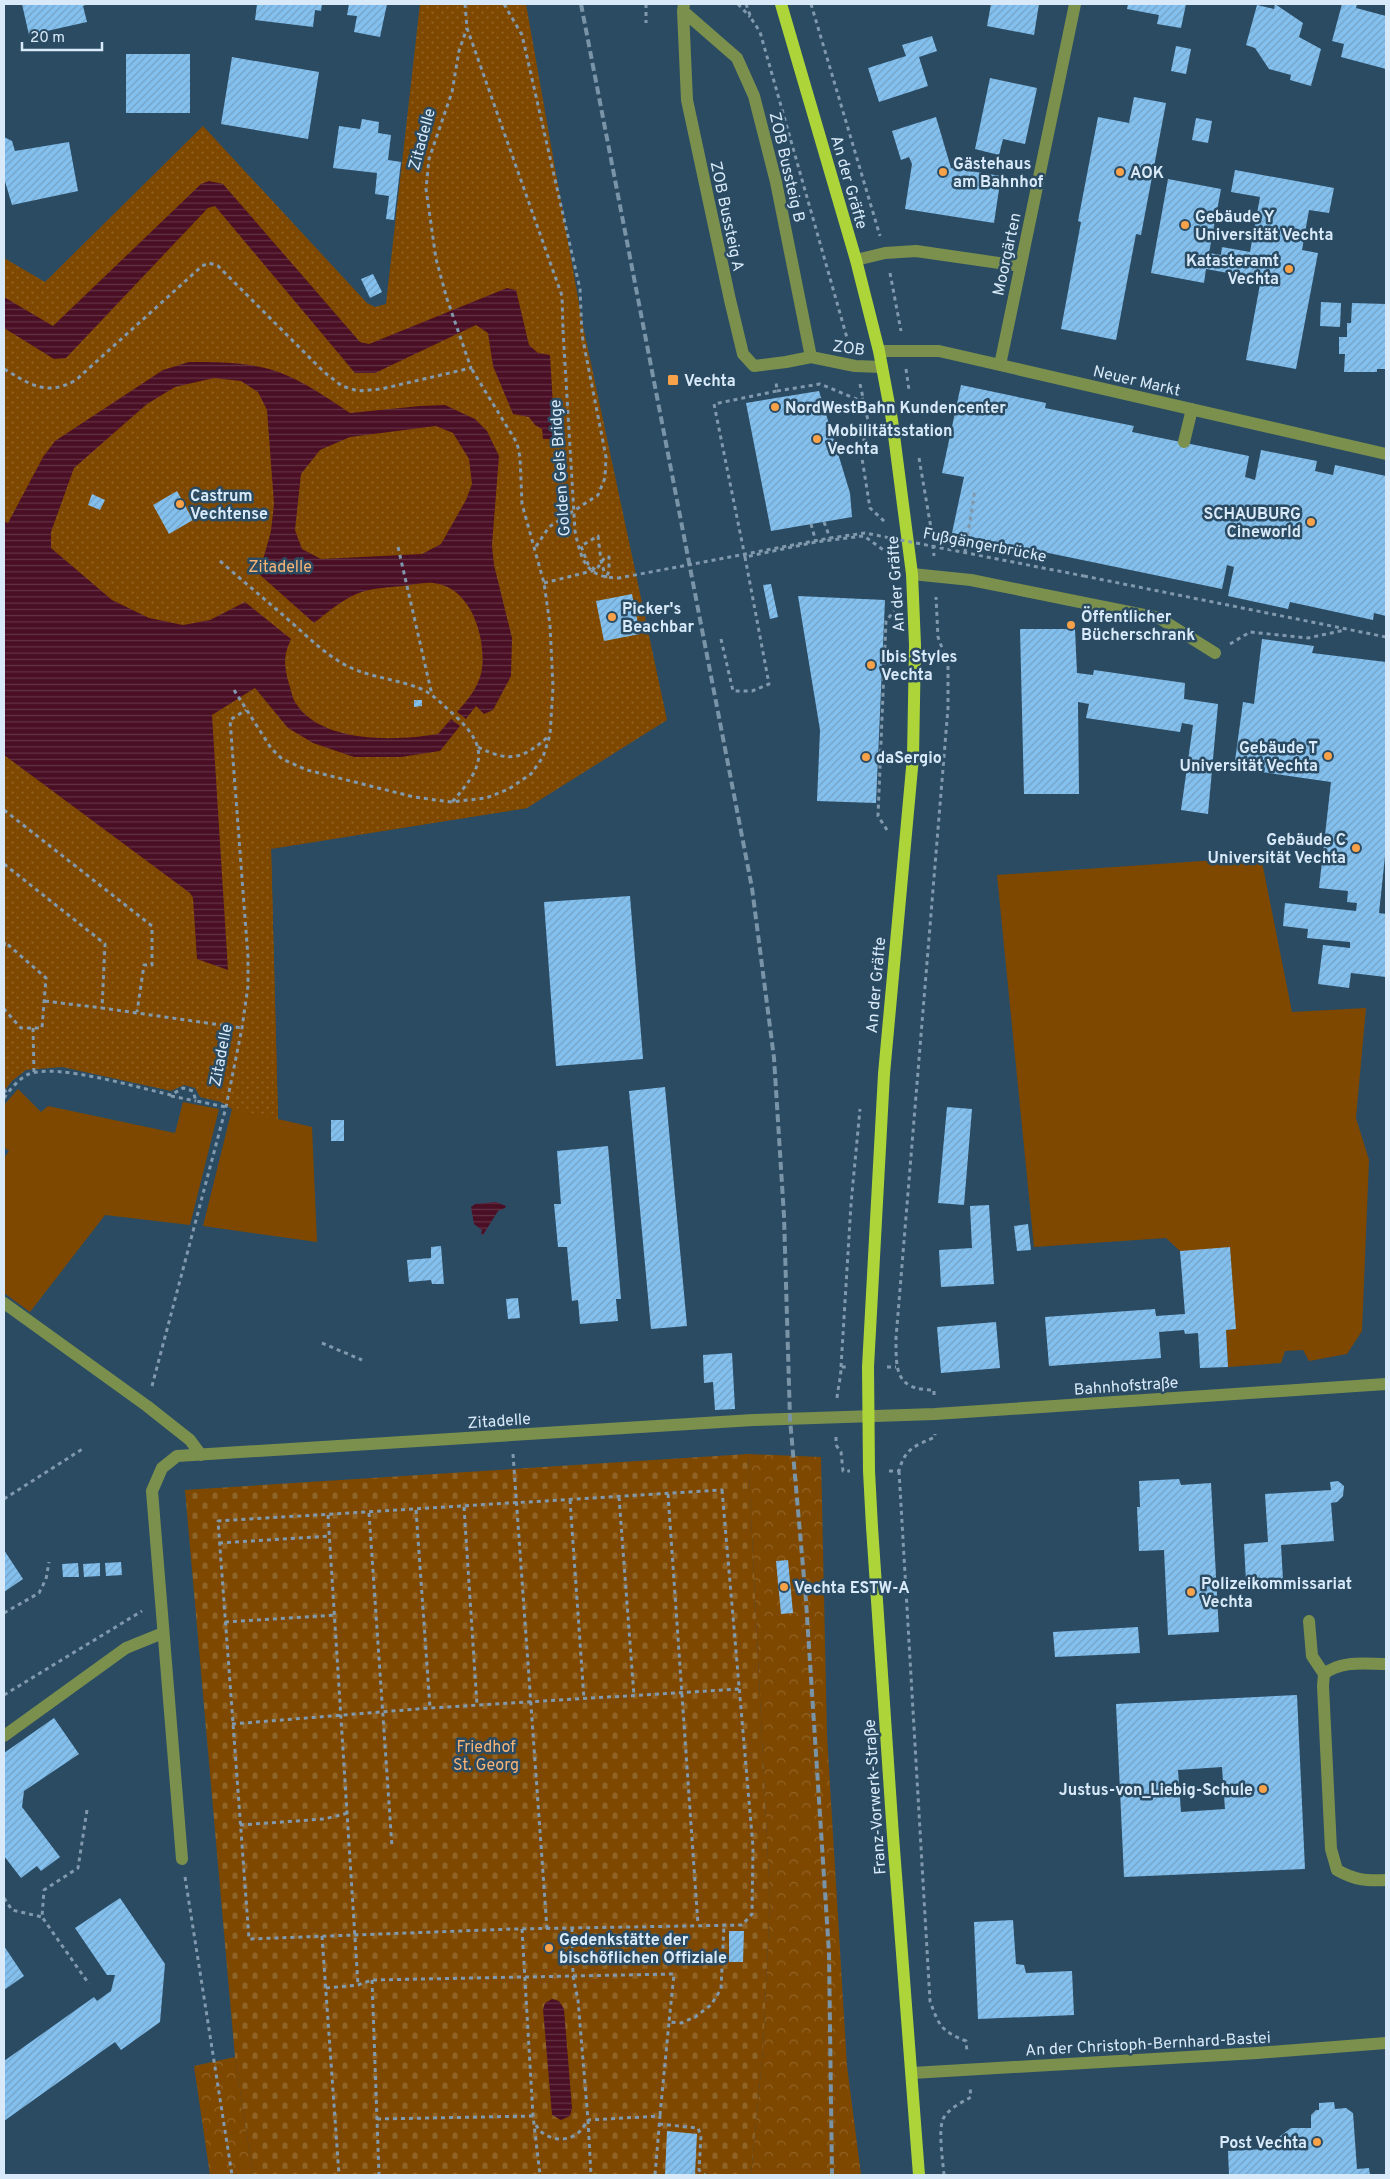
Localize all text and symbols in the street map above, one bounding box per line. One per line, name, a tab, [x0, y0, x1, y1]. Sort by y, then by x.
scale bar	[22, 20, 102, 52]
text: 20 m	[30, 29, 65, 48]
street label: Zitadelle	[405, 106, 441, 173]
street label: ZOB Bussteig B	[764, 110, 808, 224]
street label: An der Gräfte	[825, 133, 871, 232]
place label: Gästehaus am Bahnhof	[953, 155, 1044, 193]
street label: ZOB Bussteig A	[705, 159, 748, 273]
place label: AOK	[1130, 164, 1164, 184]
marker: Gästehaus am Bahnhof	[937, 166, 949, 178]
marker: AOK	[1114, 166, 1126, 178]
place label: Gebäude Y Universität Vechta	[1195, 208, 1333, 246]
street label: Moorgärten	[989, 211, 1027, 298]
marker: Gebäude Y Universität Vechta	[1179, 219, 1191, 231]
place label: Katasteramt Vechta	[1186, 252, 1279, 290]
marker: Katasteramt Vechta	[1283, 263, 1295, 275]
street label: ZOB	[831, 337, 866, 361]
street label: Neuer Markt	[1091, 362, 1182, 402]
place label: Vechta	[684, 372, 736, 392]
marker: Vechta	[666, 373, 680, 387]
street label: Golden Gels Bridge	[546, 399, 576, 537]
place label: NordWestBahn Kundencenter	[785, 399, 1006, 419]
marker: NordWestBahn Kundencenter	[769, 401, 781, 413]
place label: Mobilitätsstation Vechta	[827, 422, 952, 460]
marker: Mobilitätsstation Vechta	[811, 433, 823, 445]
place label: Castrum Vechtense	[190, 487, 268, 525]
marker: Castrum Vechtense	[174, 498, 186, 510]
place label: SCHAUBURG Cineworld	[1204, 505, 1301, 543]
marker: SCHAUBURG Cineworld	[1305, 516, 1317, 528]
street label: Fußgängerbrücke	[921, 524, 1048, 568]
street label: An der Gräfte	[884, 535, 910, 633]
park label: Zitadelle	[248, 558, 312, 578]
place label: Picker's Beachbar	[622, 600, 694, 638]
place label: Öffentlicher Bücherschrank	[1081, 606, 1195, 646]
marker: Picker's Beachbar	[606, 611, 618, 623]
marker: Öffentlicher Bücherschrank	[1065, 619, 1077, 631]
place label: Ibis Styles Vechta	[881, 648, 958, 686]
marker: Ibis Styles Vechta	[865, 659, 877, 671]
place label: Gebäude T Universität Vechta	[1180, 739, 1318, 777]
place label: daSergio	[876, 749, 942, 769]
marker: Gebäude T Universität Vechta	[1322, 750, 1334, 762]
marker: daSergio	[860, 751, 872, 763]
place label: Gebäude C Universität Vechta	[1208, 831, 1346, 869]
marker: Gebäude C Universität Vechta	[1350, 842, 1362, 854]
street label: An der Gräfte	[863, 936, 891, 1034]
street label: Zitadelle	[206, 1022, 238, 1089]
street label: Bahnhofstraße	[1073, 1373, 1179, 1401]
street label: Zitadelle	[467, 1410, 532, 1434]
place label: Polizeikommissariat Vechta	[1201, 1575, 1352, 1613]
place label: Vechta ESTW-A	[794, 1579, 910, 1599]
marker: Vechta ESTW-A	[778, 1581, 790, 1593]
marker: Polizeikommissariat Vechta	[1185, 1586, 1197, 1598]
street label: Franz-Vorwerk-Straße	[861, 1718, 891, 1875]
park label: Friedhof St. Georg	[453, 1738, 519, 1776]
place label: Justus-von_Liebig-Schule	[1059, 1781, 1253, 1801]
marker: Justus-von_Liebig-Schule	[1257, 1783, 1269, 1795]
place label: Gedenkstätte der bischöflichen Offiziale	[559, 1931, 727, 1969]
marker: Gedenkstätte der bischöflichen Offiziale	[543, 1942, 555, 1954]
street label: An der Christoph-Bernhard-Bastei	[1025, 2029, 1271, 2061]
place label: Post Vechta	[1219, 2134, 1307, 2154]
marker: Post Vechta	[1311, 2136, 1323, 2148]

